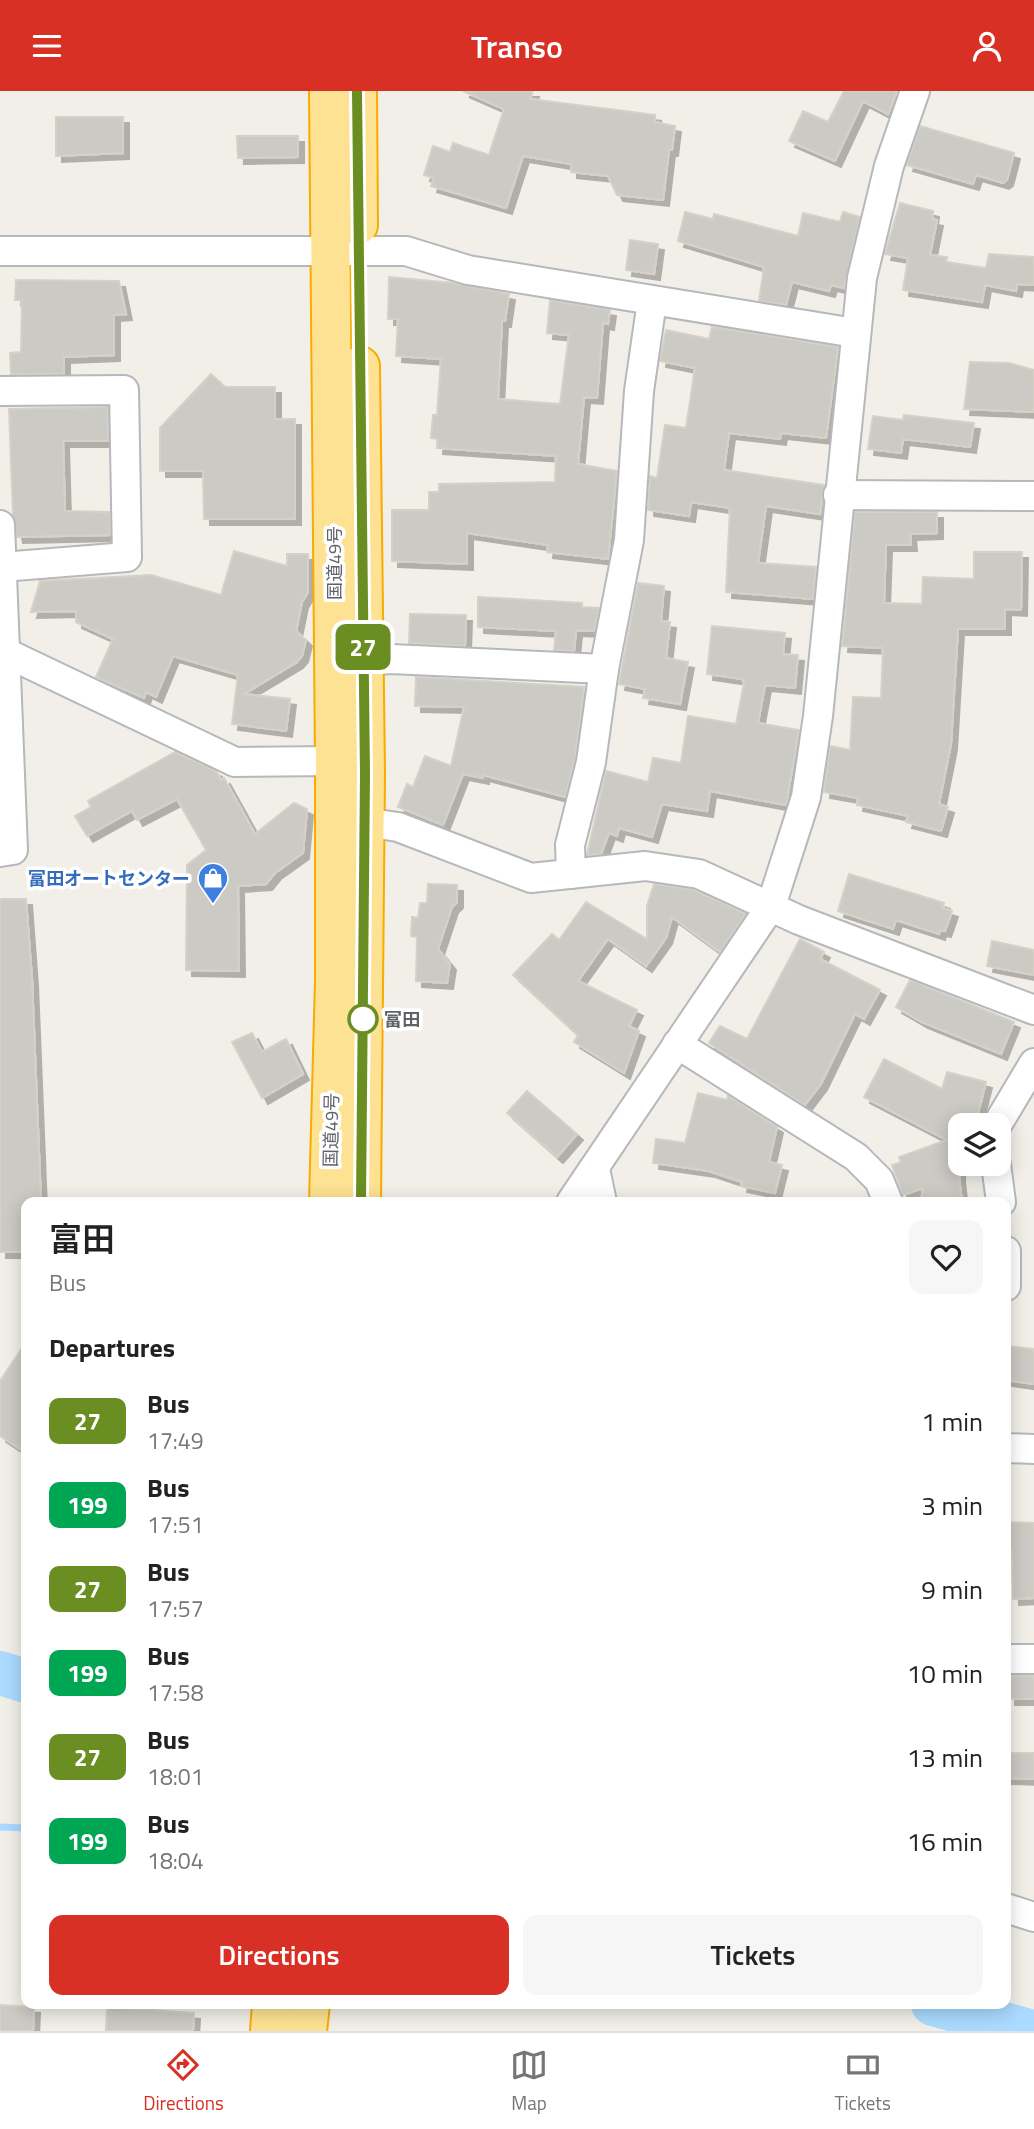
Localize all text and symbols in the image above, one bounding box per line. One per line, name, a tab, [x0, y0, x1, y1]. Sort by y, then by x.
text: Transo	[471, 22, 563, 70]
icon: menu	[28, 27, 66, 65]
icon: person	[968, 27, 1006, 65]
street label: 国道49号	[321, 526, 348, 600]
line badge: 27	[332, 624, 394, 670]
text: 27	[350, 629, 376, 665]
shop icon: 富田オートセンター	[196, 861, 230, 905]
place label: 富田オートセンター	[28, 865, 190, 892]
marker: 富田	[348, 1004, 378, 1034]
place label: 富田	[384, 1006, 420, 1033]
street label: 国道49号	[317, 1093, 345, 1167]
map controls	[948, 1113, 1011, 1176]
button: layers	[948, 1113, 1011, 1176]
text: 富田	[49, 1214, 115, 1264]
button: heart	[909, 1220, 983, 1294]
text: Bus	[49, 1265, 86, 1300]
text: Departures	[49, 1328, 175, 1367]
text: Bus	[147, 1384, 189, 1423]
text: 1 min	[921, 1402, 983, 1441]
text: 27	[74, 1403, 101, 1439]
text: 17:49	[147, 1423, 204, 1458]
text: Bus	[147, 1468, 189, 1507]
text: 3 min	[921, 1486, 983, 1525]
text: 199	[67, 1487, 108, 1523]
text: 17:51	[147, 1507, 204, 1542]
text: Bus	[147, 1552, 189, 1591]
text: 9 min	[921, 1570, 983, 1609]
text: 27	[74, 1571, 101, 1607]
text: 17:57	[147, 1591, 204, 1626]
text: Bus	[147, 1636, 189, 1675]
text: 10 min	[907, 1654, 983, 1693]
text: 199	[67, 1655, 108, 1691]
text: 17:58	[147, 1675, 204, 1710]
text: Bus	[147, 1720, 189, 1759]
text: 13 min	[907, 1738, 983, 1777]
text: 27	[74, 1739, 101, 1775]
text: 18:01	[147, 1759, 204, 1794]
text: Bus	[147, 1804, 189, 1843]
text: 16 min	[907, 1822, 983, 1861]
text: 199	[67, 1823, 108, 1859]
text: 18:04	[147, 1843, 204, 1878]
button: Directions	[49, 1915, 509, 1995]
button: Tickets	[523, 1915, 983, 1995]
tab: Directions	[143, 2046, 224, 2117]
tab: Map	[510, 2046, 548, 2117]
tab: Tickets	[834, 2046, 891, 2117]

